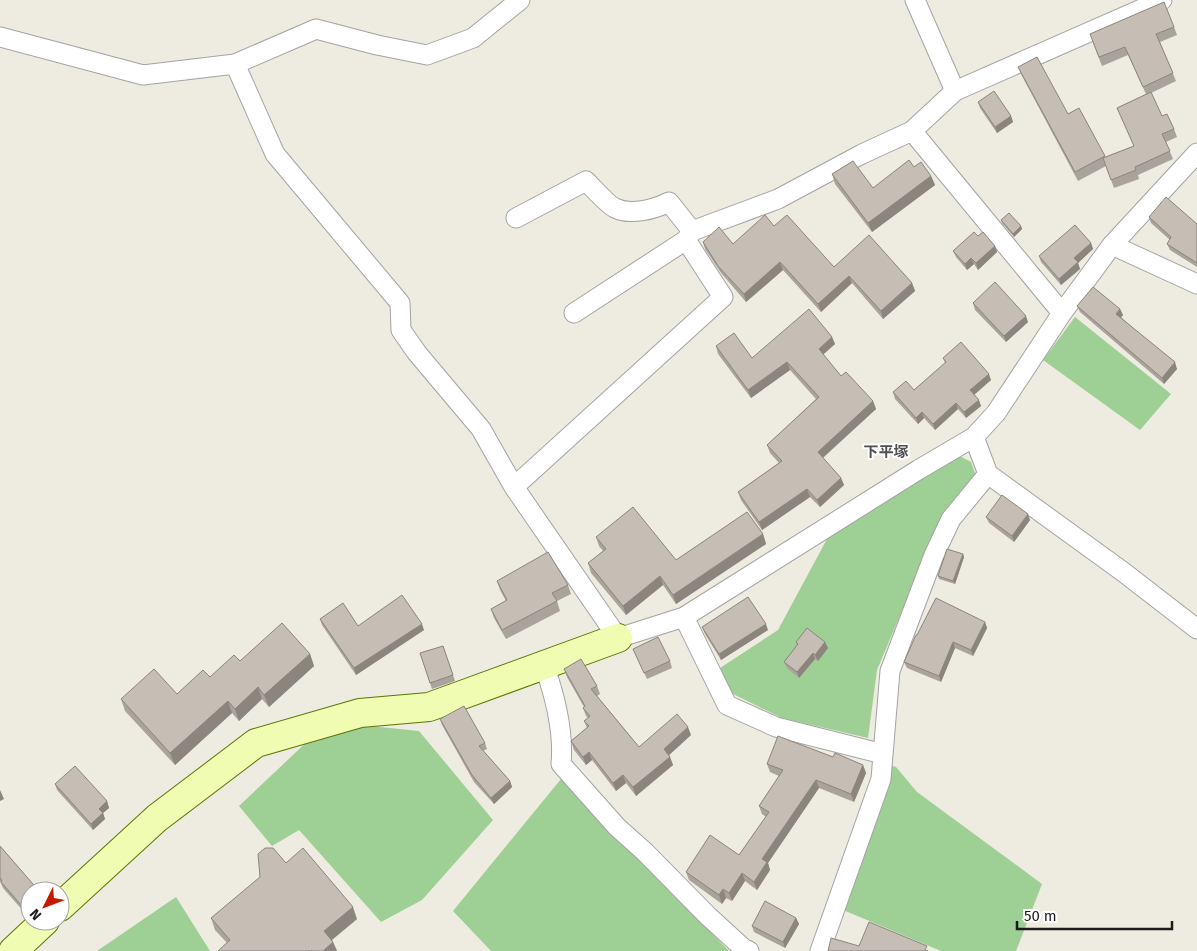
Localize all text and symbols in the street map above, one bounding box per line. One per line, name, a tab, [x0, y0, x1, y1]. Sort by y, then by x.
district label: 下平塚	[863, 443, 909, 461]
north arrow	[20, 881, 70, 931]
scale bar	[1017, 898, 1172, 930]
text: N	[26, 905, 45, 924]
text: 50 m	[1024, 907, 1057, 925]

